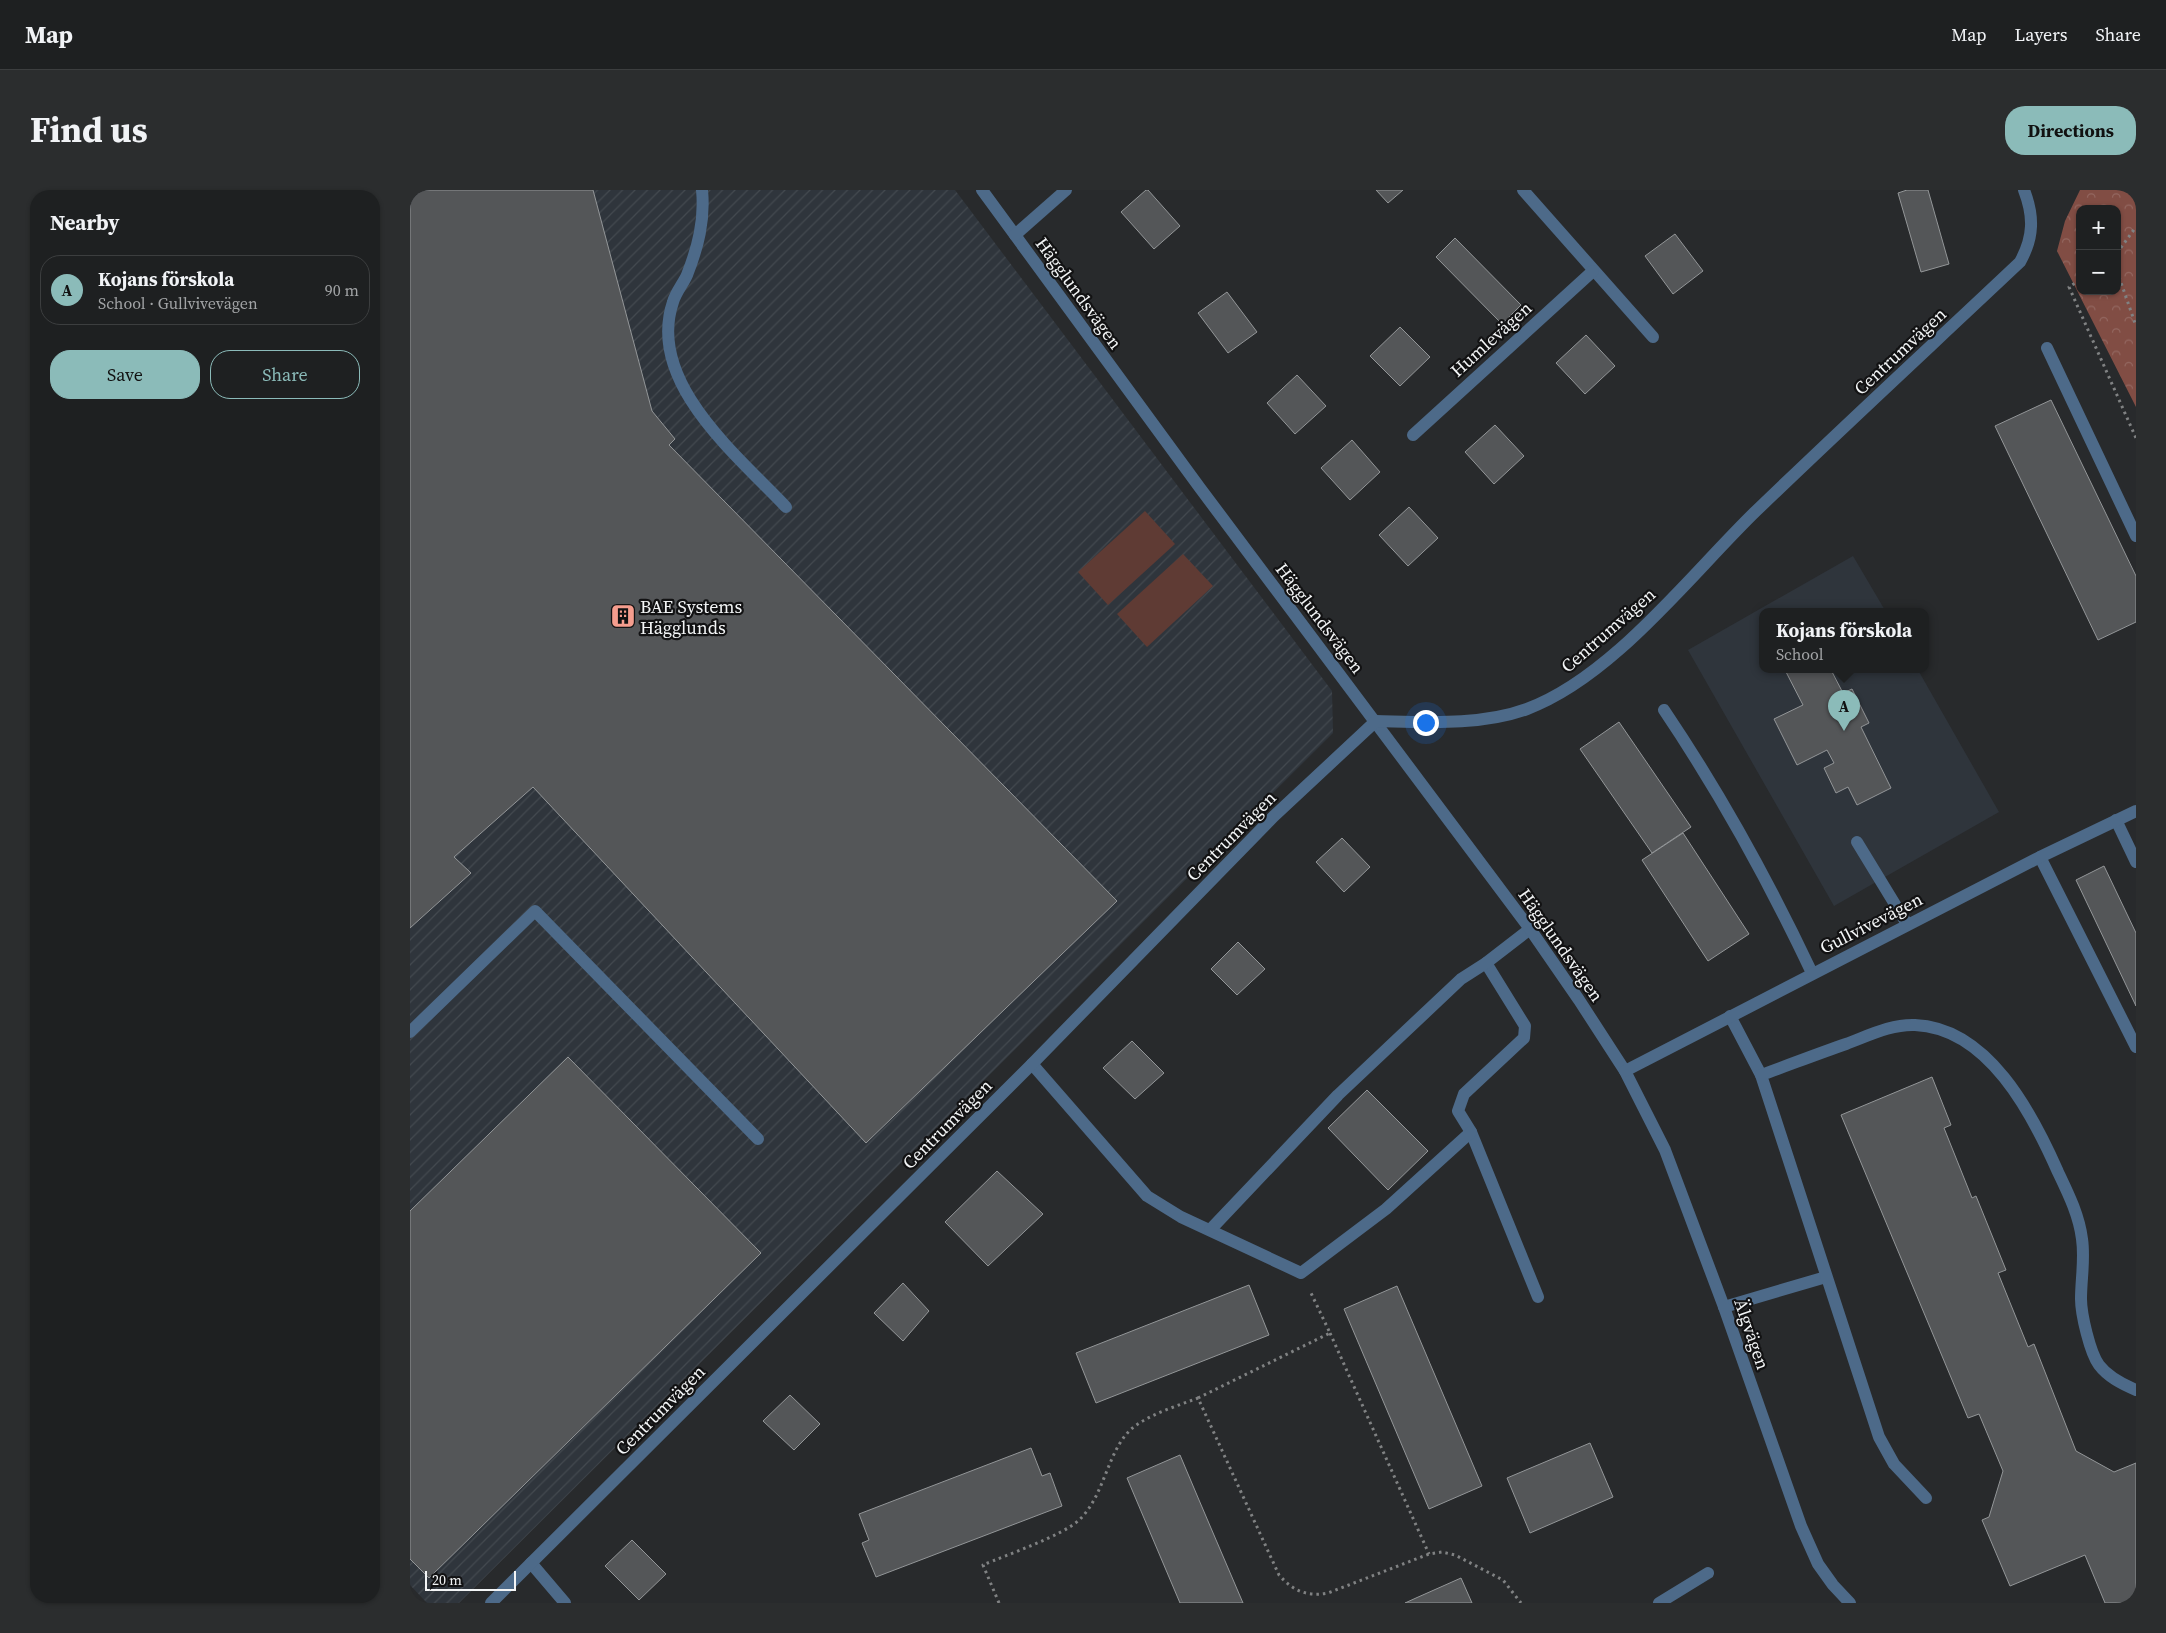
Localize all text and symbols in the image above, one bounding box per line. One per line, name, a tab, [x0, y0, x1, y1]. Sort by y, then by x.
text: Map	[25, 18, 73, 51]
text: Map	[1951, 22, 1986, 47]
text: Layers	[2014, 22, 2067, 47]
text: Share	[2095, 22, 2141, 47]
text: Find us	[30, 106, 148, 154]
button: Directions	[2005, 106, 2136, 155]
map controls	[2076, 205, 2121, 295]
button: +	[2076, 205, 2121, 250]
text: Nearby	[50, 208, 120, 237]
street label: Hägglundsvägen	[1030, 232, 1128, 354]
button: −	[2076, 250, 2121, 295]
text: Kojans förskola	[98, 266, 234, 292]
text: A	[62, 279, 72, 301]
text: 90 m	[325, 279, 359, 301]
text: School · Gullvivevägen	[98, 292, 258, 314]
street label: Humlevägen	[1445, 296, 1537, 382]
street label: Centrumvägen	[1848, 302, 1952, 400]
button: Save	[50, 350, 200, 399]
button: Share	[210, 350, 360, 399]
street label: Hägglundsvägen	[1270, 557, 1370, 679]
street label: Centrumvägen	[1555, 582, 1661, 678]
place label: BAE Systems Hägglunds	[640, 594, 743, 640]
building icon: BAE Systems Hägglunds	[610, 603, 636, 629]
popup	[1759, 608, 1929, 673]
text: Kojans förskola	[1776, 617, 1912, 643]
text: School	[1776, 643, 1824, 665]
pin: A	[1828, 690, 1860, 731]
your location	[1413, 710, 1439, 736]
street label: Centrumvägen	[1180, 785, 1282, 887]
street label: Hägglundsvägen	[1513, 883, 1609, 1007]
street label: Gullvivevägen	[1815, 886, 1927, 960]
street label: Centrumvägen	[896, 1073, 998, 1175]
street label: Älgvägen	[1728, 1295, 1776, 1373]
street label: Centrumvägen	[609, 1359, 711, 1461]
scale bar	[425, 1568, 516, 1591]
text: 20 m	[432, 1570, 462, 1590]

